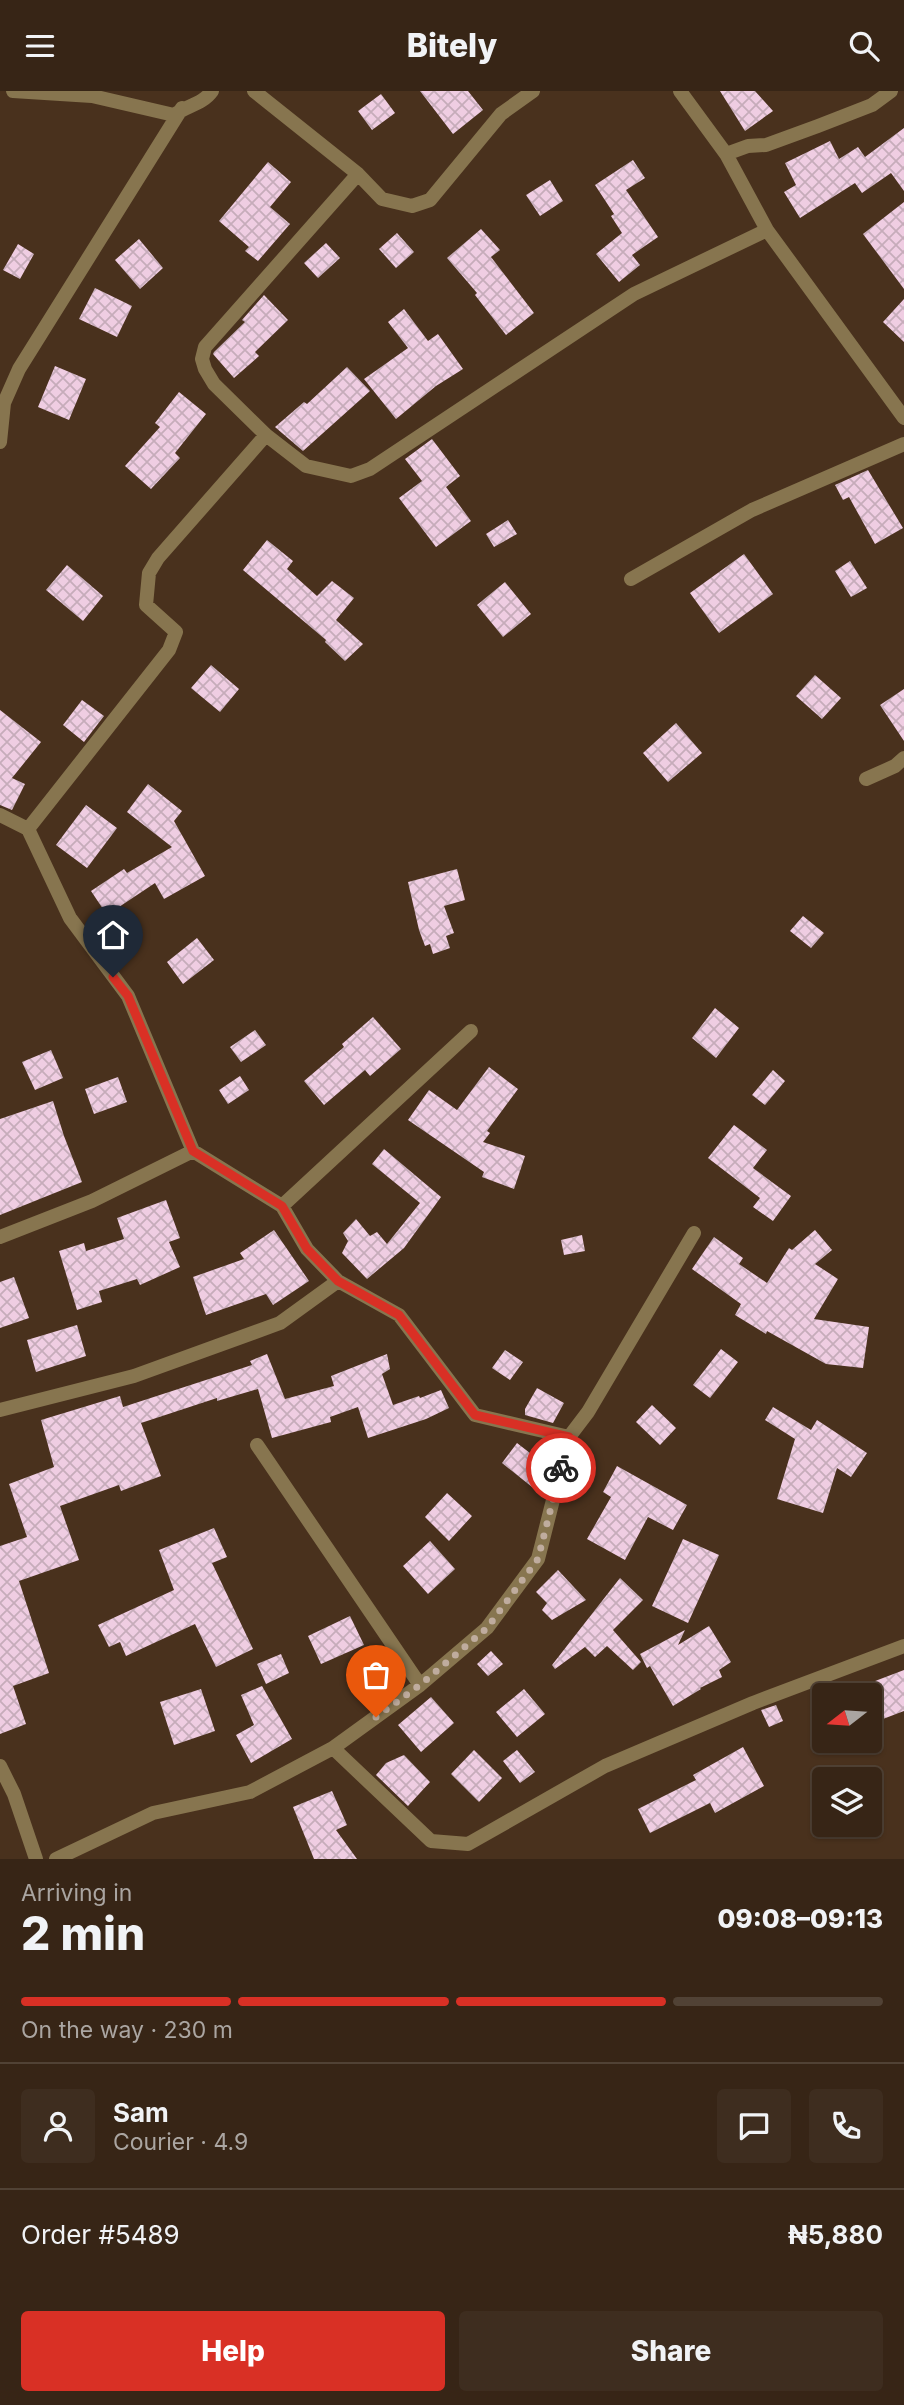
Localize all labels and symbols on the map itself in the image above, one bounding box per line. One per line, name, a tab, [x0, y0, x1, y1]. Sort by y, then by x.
pin	[83, 905, 143, 977]
courier	[526, 1433, 596, 1503]
pin	[346, 1645, 406, 1717]
north arrow	[812, 1683, 882, 1753]

